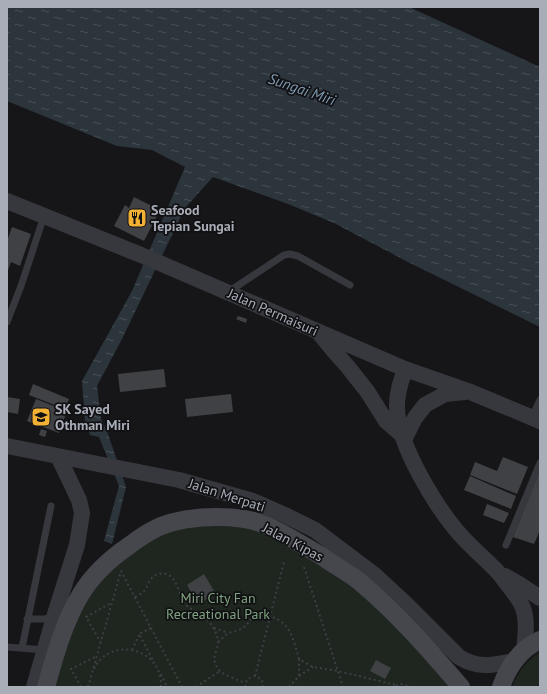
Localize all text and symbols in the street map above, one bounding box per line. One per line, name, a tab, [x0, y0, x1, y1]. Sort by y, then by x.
water label: Sungai Miri	[266, 69, 339, 110]
place label: Seafood Tepian Sungai	[151, 201, 235, 235]
restaurant icon: Seafood Tepian Sungai	[126, 207, 148, 229]
street label: Jalan Permaisuri	[224, 284, 321, 340]
place label: SK Sayed Othman Miri	[55, 400, 130, 434]
school or university icon: SK Sayed Othman Miri	[30, 406, 52, 428]
street label: Jalan Merpati	[186, 474, 268, 516]
street label: Jalan Kipas	[259, 518, 327, 566]
park label: Miri City Fan Recreational Park	[166, 589, 270, 623]

